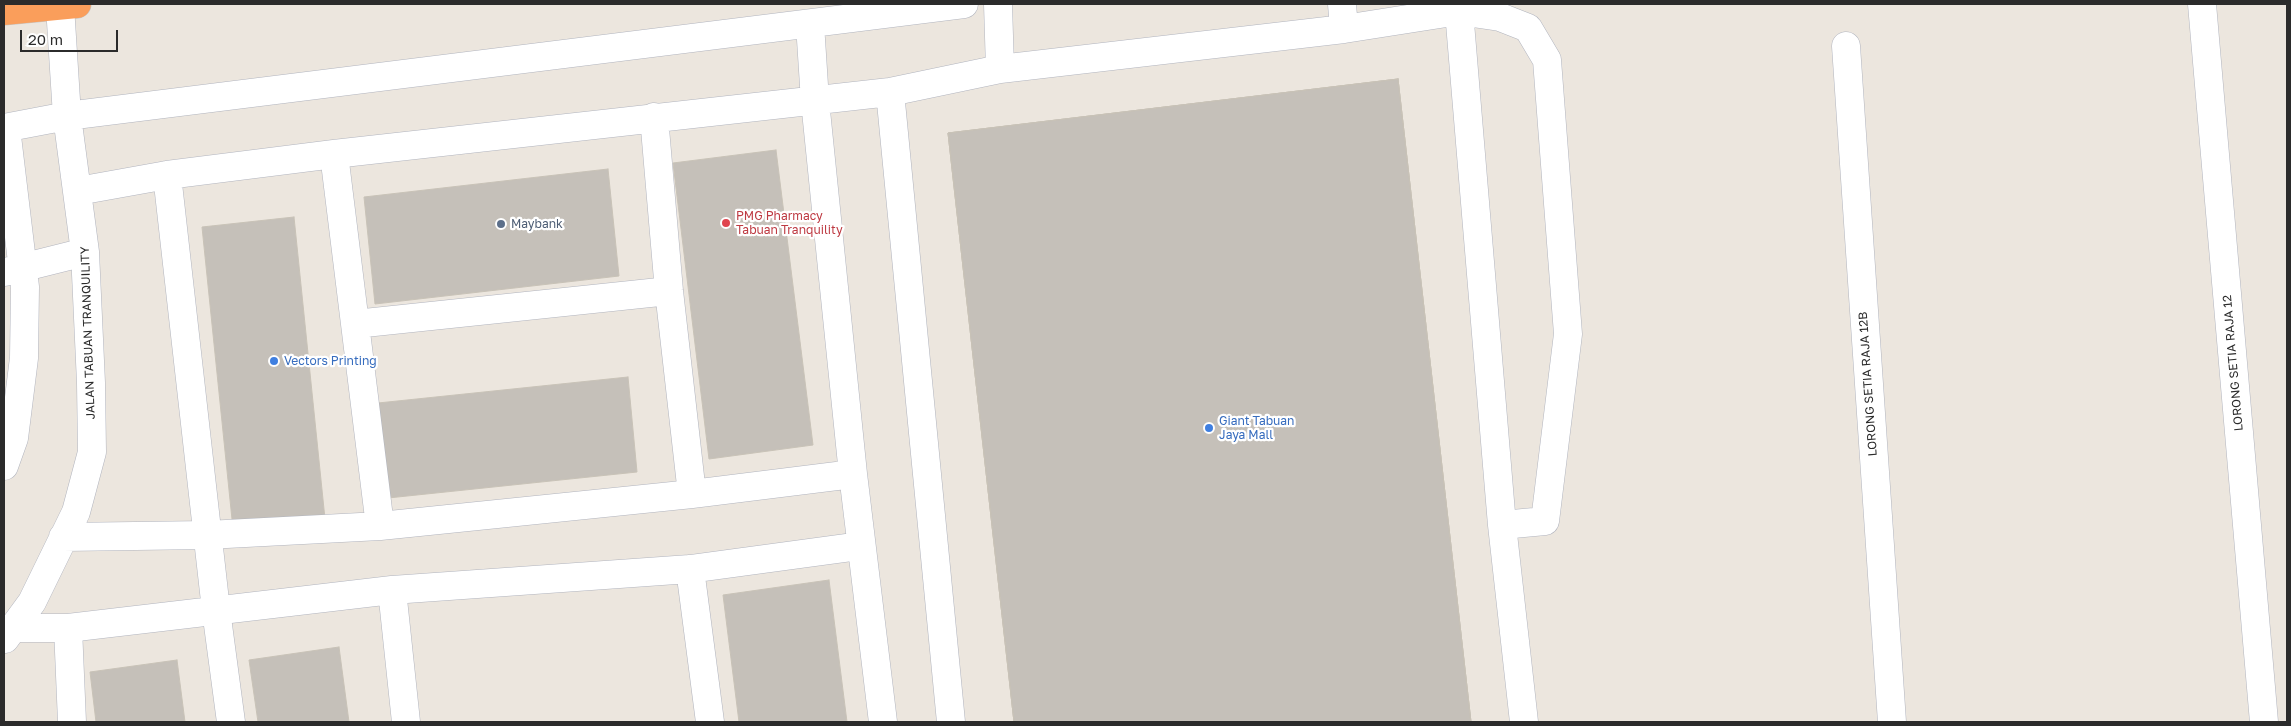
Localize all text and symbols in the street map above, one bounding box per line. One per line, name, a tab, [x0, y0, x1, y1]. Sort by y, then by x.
scale bar	[22, 20, 120, 52]
text: 20 m	[28, 30, 63, 48]
place label: PMG Pharmacy Tabuan Tranquility	[736, 209, 843, 237]
place label: Maybank	[511, 217, 563, 231]
marker: PMG Pharmacy Tabuan Tranquility	[720, 217, 732, 229]
marker: Maybank	[495, 218, 507, 230]
street label: JALAN TABUAN TRANQUILITY	[78, 246, 98, 420]
street label: LORONG SETIA RAJA 12	[2220, 294, 2246, 432]
street label: LORONG SETIA RAJA 12B	[1856, 311, 1880, 457]
place label: Vectors Printing	[284, 354, 377, 368]
marker: Vectors Printing	[268, 355, 280, 367]
place label: Giant Tabuan Jaya Mall	[1219, 414, 1294, 442]
marker: Giant Tabuan Jaya Mall	[1203, 422, 1215, 434]

